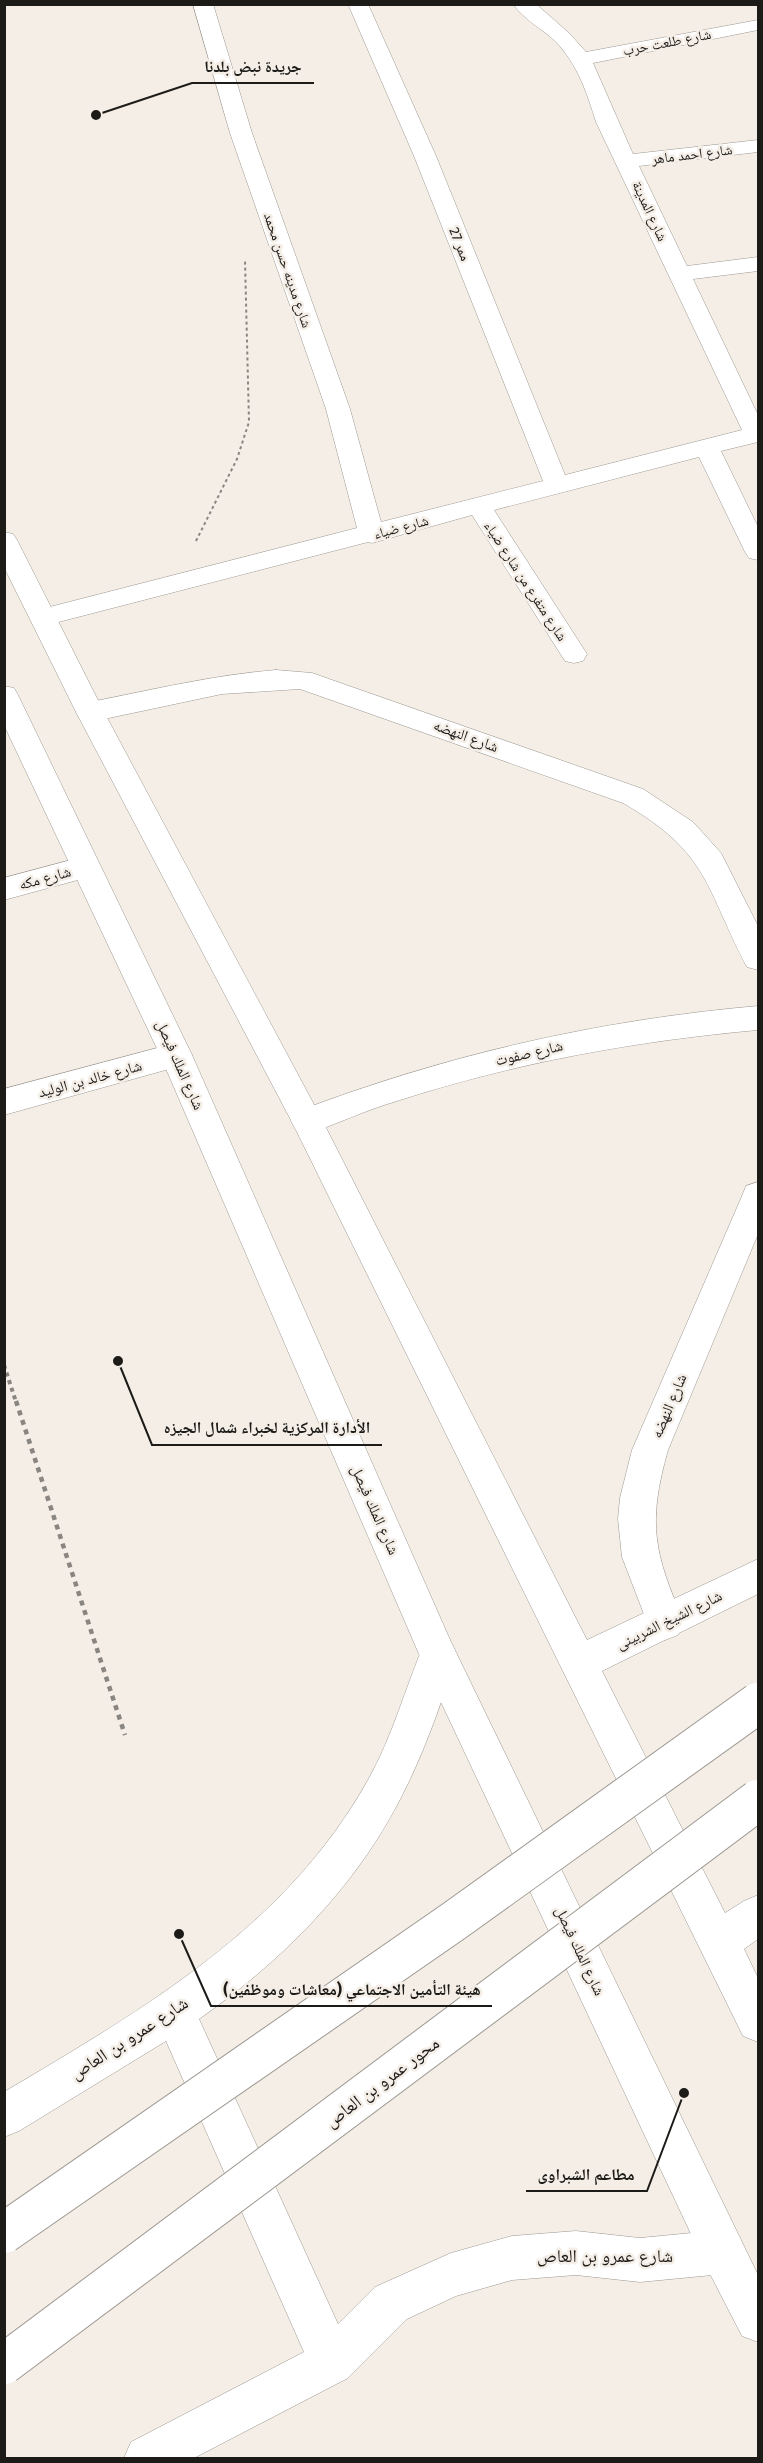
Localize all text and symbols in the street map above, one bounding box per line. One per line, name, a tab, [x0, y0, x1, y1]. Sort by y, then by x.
street label: شارع طلعت حرب	[622, 26, 713, 60]
callout: جريدة نبض بلدنا	[192, 49, 314, 83]
text: جريدة نبض بلدنا	[204, 57, 302, 76]
street label: شارع احمد ماهر	[650, 141, 734, 169]
street label: شارع المدينة	[627, 178, 671, 244]
street label: شارع مدينه حسن محمد	[259, 210, 315, 330]
street label: ممر 27	[445, 225, 474, 263]
street label: شارع ضياء	[372, 512, 431, 544]
street label: شارع متفرع من شارع ضياء	[480, 518, 571, 645]
street label: شارع النهضه	[431, 716, 501, 757]
street label: شارع مكه	[17, 862, 73, 895]
street label: شارع الملك فيصل	[151, 1017, 208, 1113]
street label: شارع صفوت	[494, 1036, 565, 1070]
street label: شارع خالد بن الوليد	[36, 1057, 144, 1102]
street label: شارع النهضه	[647, 1371, 691, 1441]
callout: الأدارة المركزية لخبراء شمال الجيزه	[152, 1411, 382, 1445]
text: الأدارة المركزية لخبراء شمال الجيزه	[164, 1418, 370, 1437]
street label: شارع الملك فيصل	[346, 1462, 403, 1558]
street label: شارع الشيخ الشربينى	[613, 1587, 725, 1654]
street label: شارع الملك فيصل	[551, 1904, 609, 1999]
callout: (هيئة التأمين الاجتماعي (معاشات وموظفين	[211, 1972, 492, 2006]
text: (هيئة التأمين الاجتماعي (معاشات وموظفين	[223, 1980, 481, 2002]
street label: شارع عمرو بن العاص	[66, 1992, 192, 2084]
street label: محور عمرو بن العاص	[321, 2032, 443, 2132]
callout: مطاعم الشبراوى	[526, 2157, 647, 2191]
text: مطاعم الشبراوى	[537, 2165, 635, 2186]
street label: شارع عمرو بن العاص	[537, 2245, 673, 2267]

